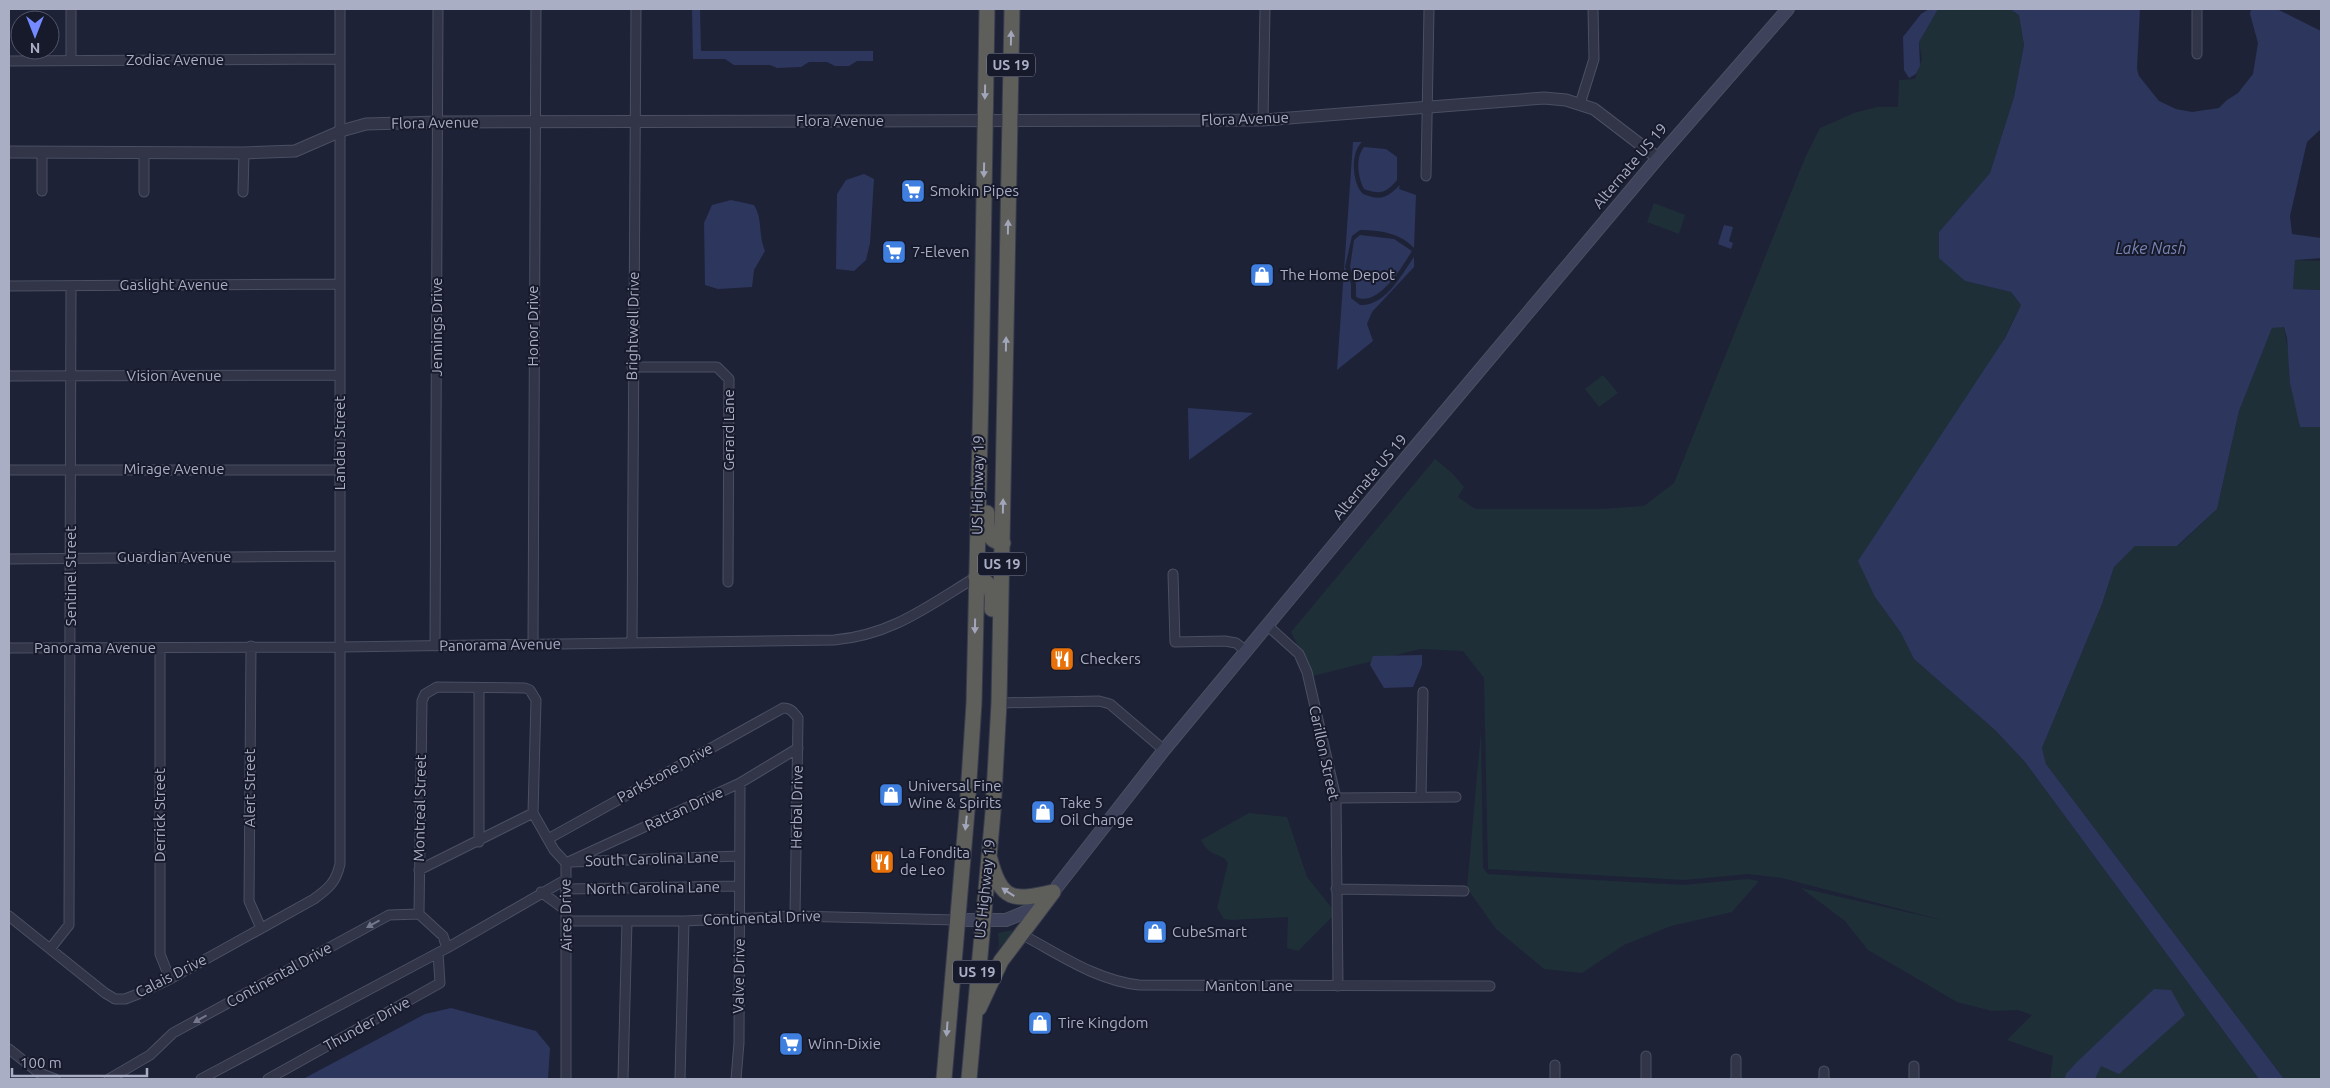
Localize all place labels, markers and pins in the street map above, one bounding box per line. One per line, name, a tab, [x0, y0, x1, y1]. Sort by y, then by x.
supermarket icon: Smokin Pipes	[900, 178, 926, 204]
place label: Smokin Pipes	[930, 182, 1019, 199]
supermarket icon: 7-Eleven	[881, 239, 907, 265]
place label: 7-Eleven	[912, 243, 970, 260]
shop icon: The Home Depot	[1249, 262, 1275, 288]
place label: The Home Depot	[1280, 266, 1395, 283]
restaurant icon: Checkers	[1049, 646, 1075, 672]
place label: Checkers	[1080, 650, 1141, 667]
place label: Universal Fine Wine & Spirits	[908, 777, 1002, 811]
shop icon: Universal Fine Wine & Spirits	[878, 782, 904, 808]
place label: Take 5 Oil Change	[1060, 794, 1134, 828]
shop icon: Take 5 Oil Change	[1030, 799, 1056, 825]
place label: La Fondita de Leo	[900, 844, 970, 878]
restaurant icon: La Fondita de Leo	[869, 849, 895, 875]
shop icon: CubeSmart	[1142, 919, 1168, 945]
place label: CubeSmart	[1172, 923, 1247, 940]
shop icon: Tire Kingdom	[1027, 1010, 1053, 1036]
place label: Tire Kingdom	[1058, 1014, 1148, 1031]
supermarket icon: Winn-Dixie	[778, 1031, 804, 1057]
place label: Winn-Dixie	[808, 1035, 881, 1052]

